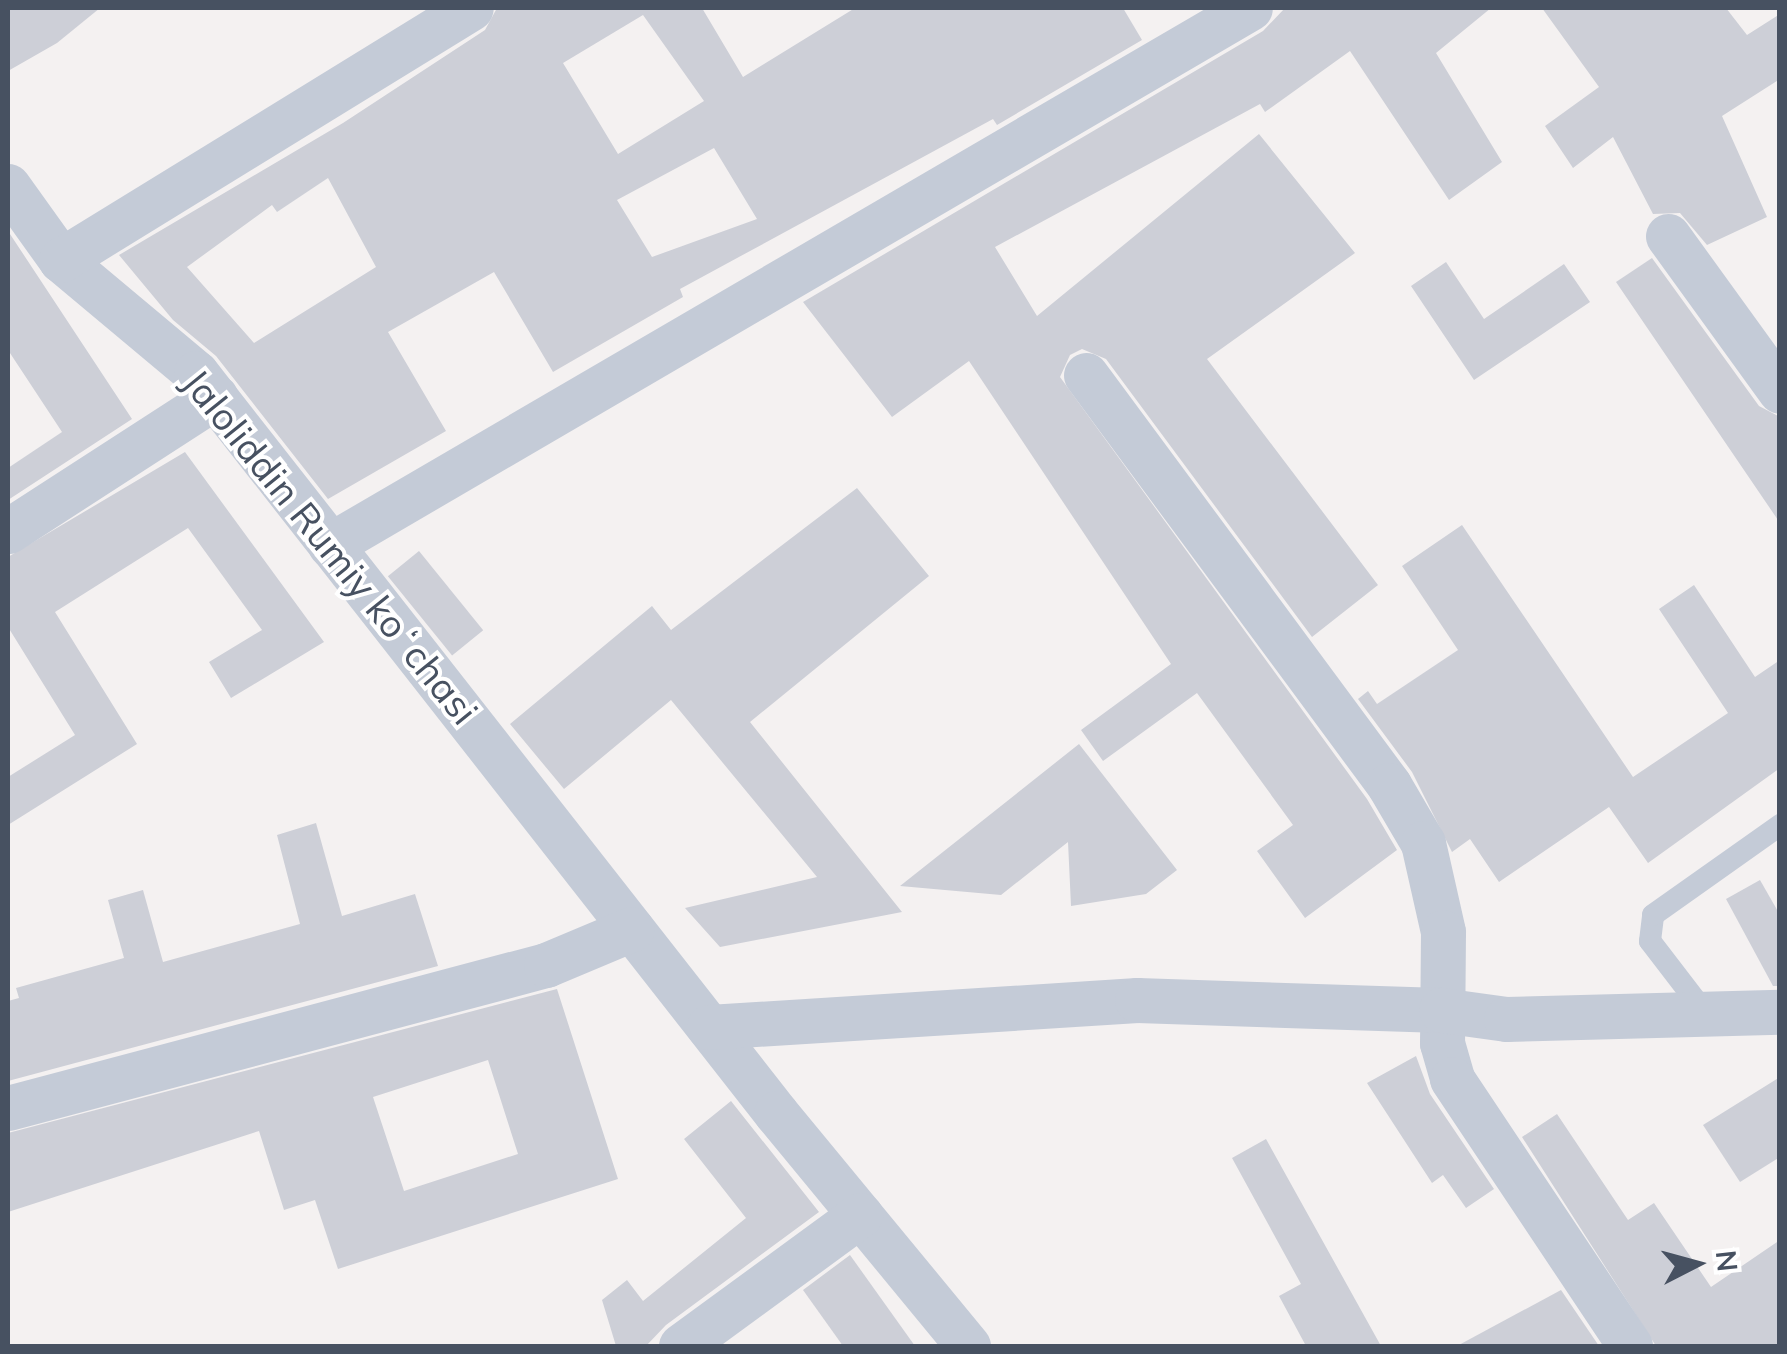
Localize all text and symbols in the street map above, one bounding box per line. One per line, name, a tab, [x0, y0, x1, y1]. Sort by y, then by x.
street label: Jaloliddin Rumiy koʻchasi	[173, 360, 487, 734]
north arrow	[1647, 1214, 1747, 1314]
text: N	[1709, 1248, 1746, 1273]

